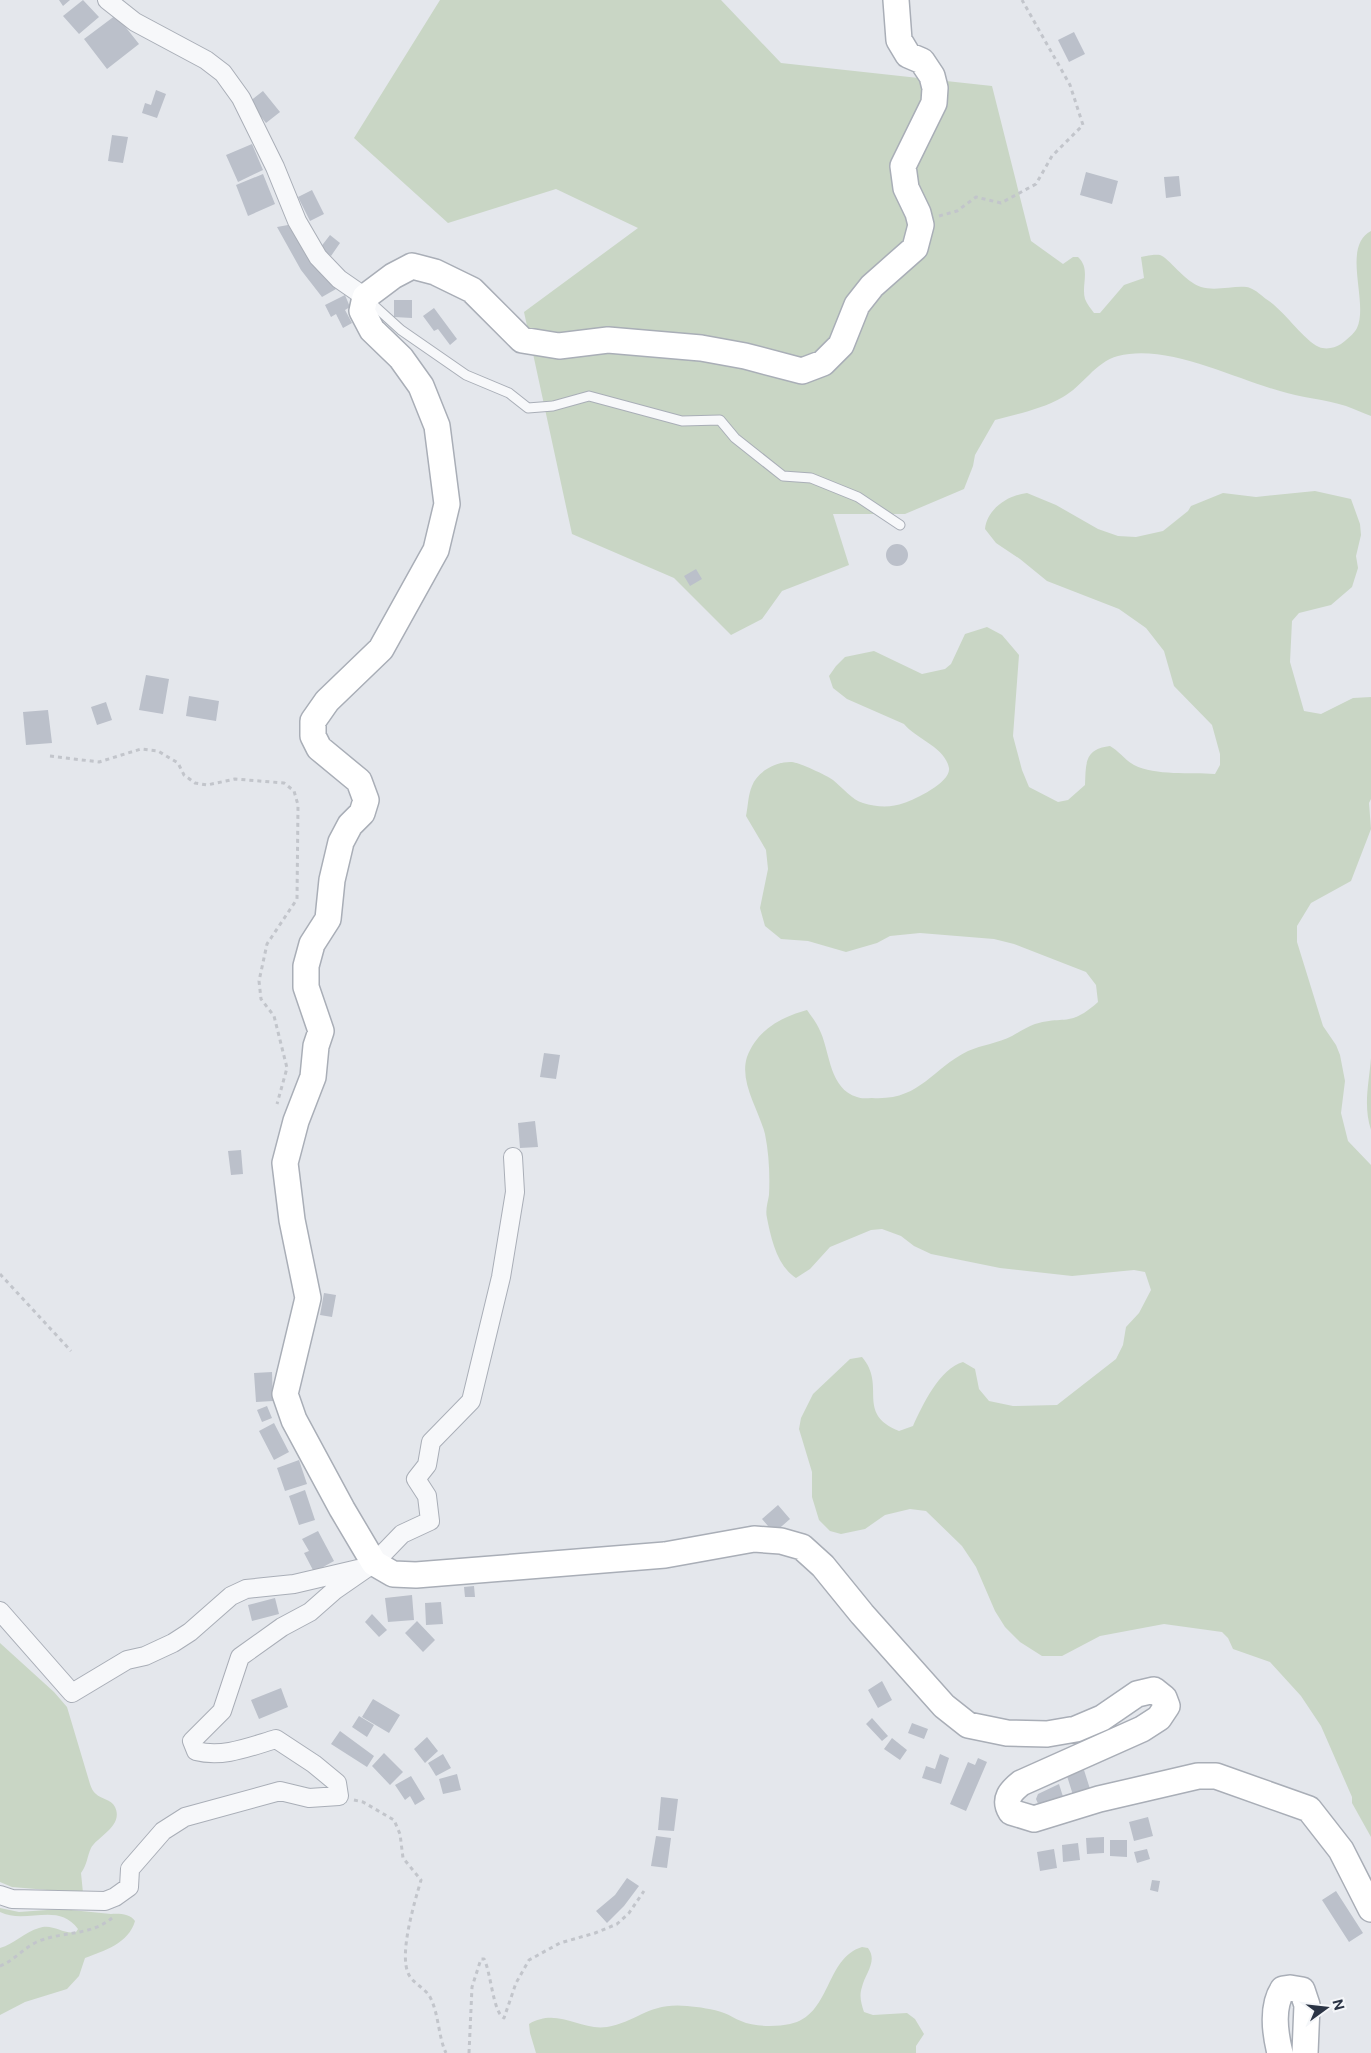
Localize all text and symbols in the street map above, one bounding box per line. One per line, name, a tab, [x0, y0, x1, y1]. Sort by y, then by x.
north arrow	[1301, 1983, 1351, 2033]
text: N	[1329, 1997, 1348, 2012]

